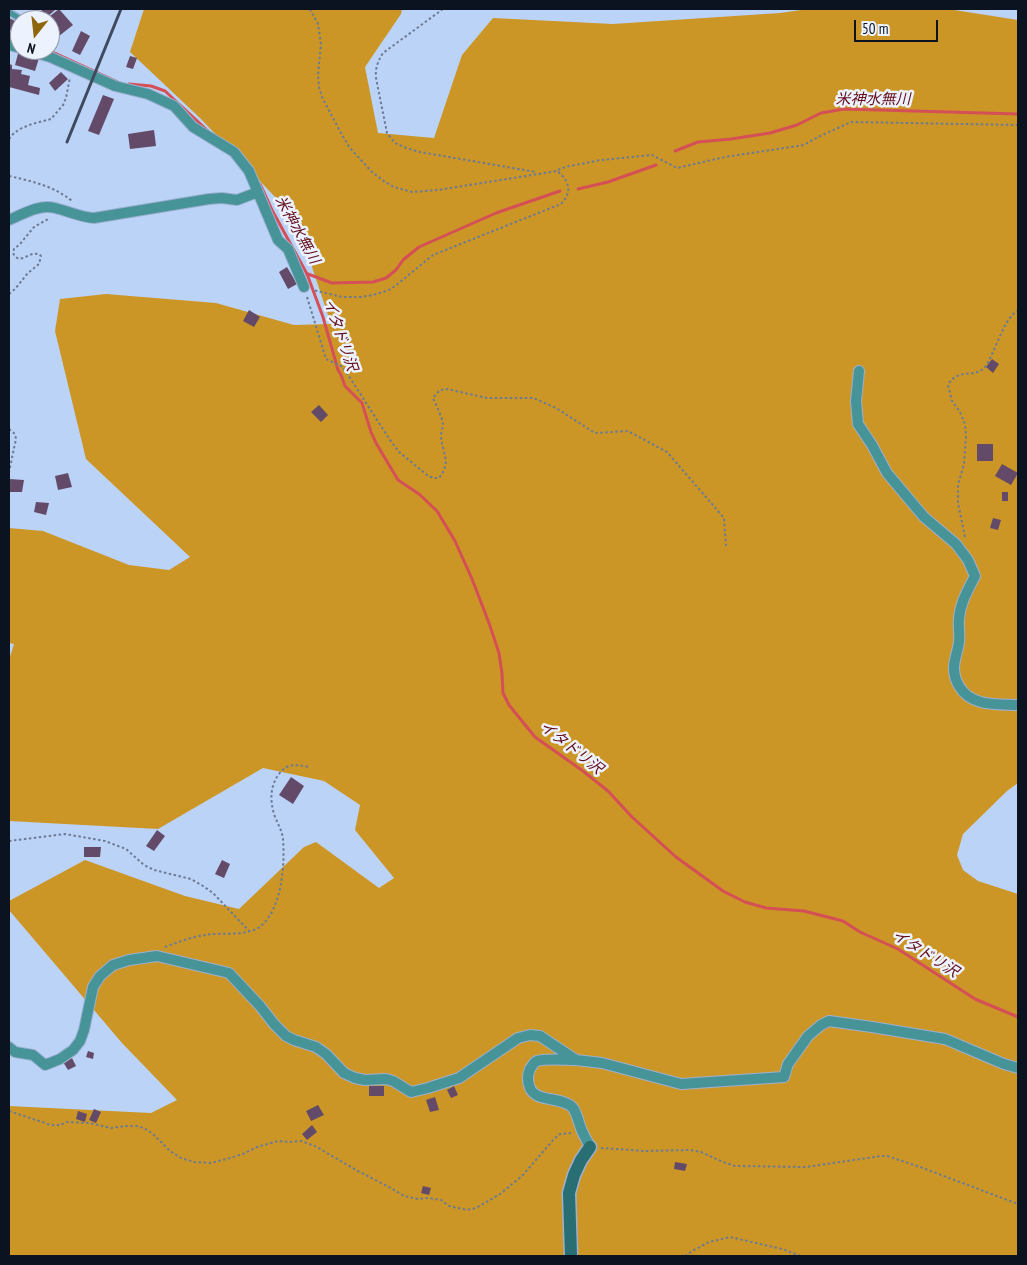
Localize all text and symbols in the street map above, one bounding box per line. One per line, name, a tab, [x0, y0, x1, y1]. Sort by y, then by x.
north arrow	[10, 10, 60, 60]
scale bar	[857, 10, 941, 42]
text: 50 m	[862, 19, 888, 38]
text: N	[25, 39, 37, 58]
water label: 米神水無川	[836, 91, 910, 109]
water label: 米神水無川	[271, 193, 323, 267]
water label: イタドリ沢	[319, 297, 361, 373]
water label: イタドリ沢	[536, 718, 606, 778]
water label: イタドリ沢	[888, 926, 962, 982]

